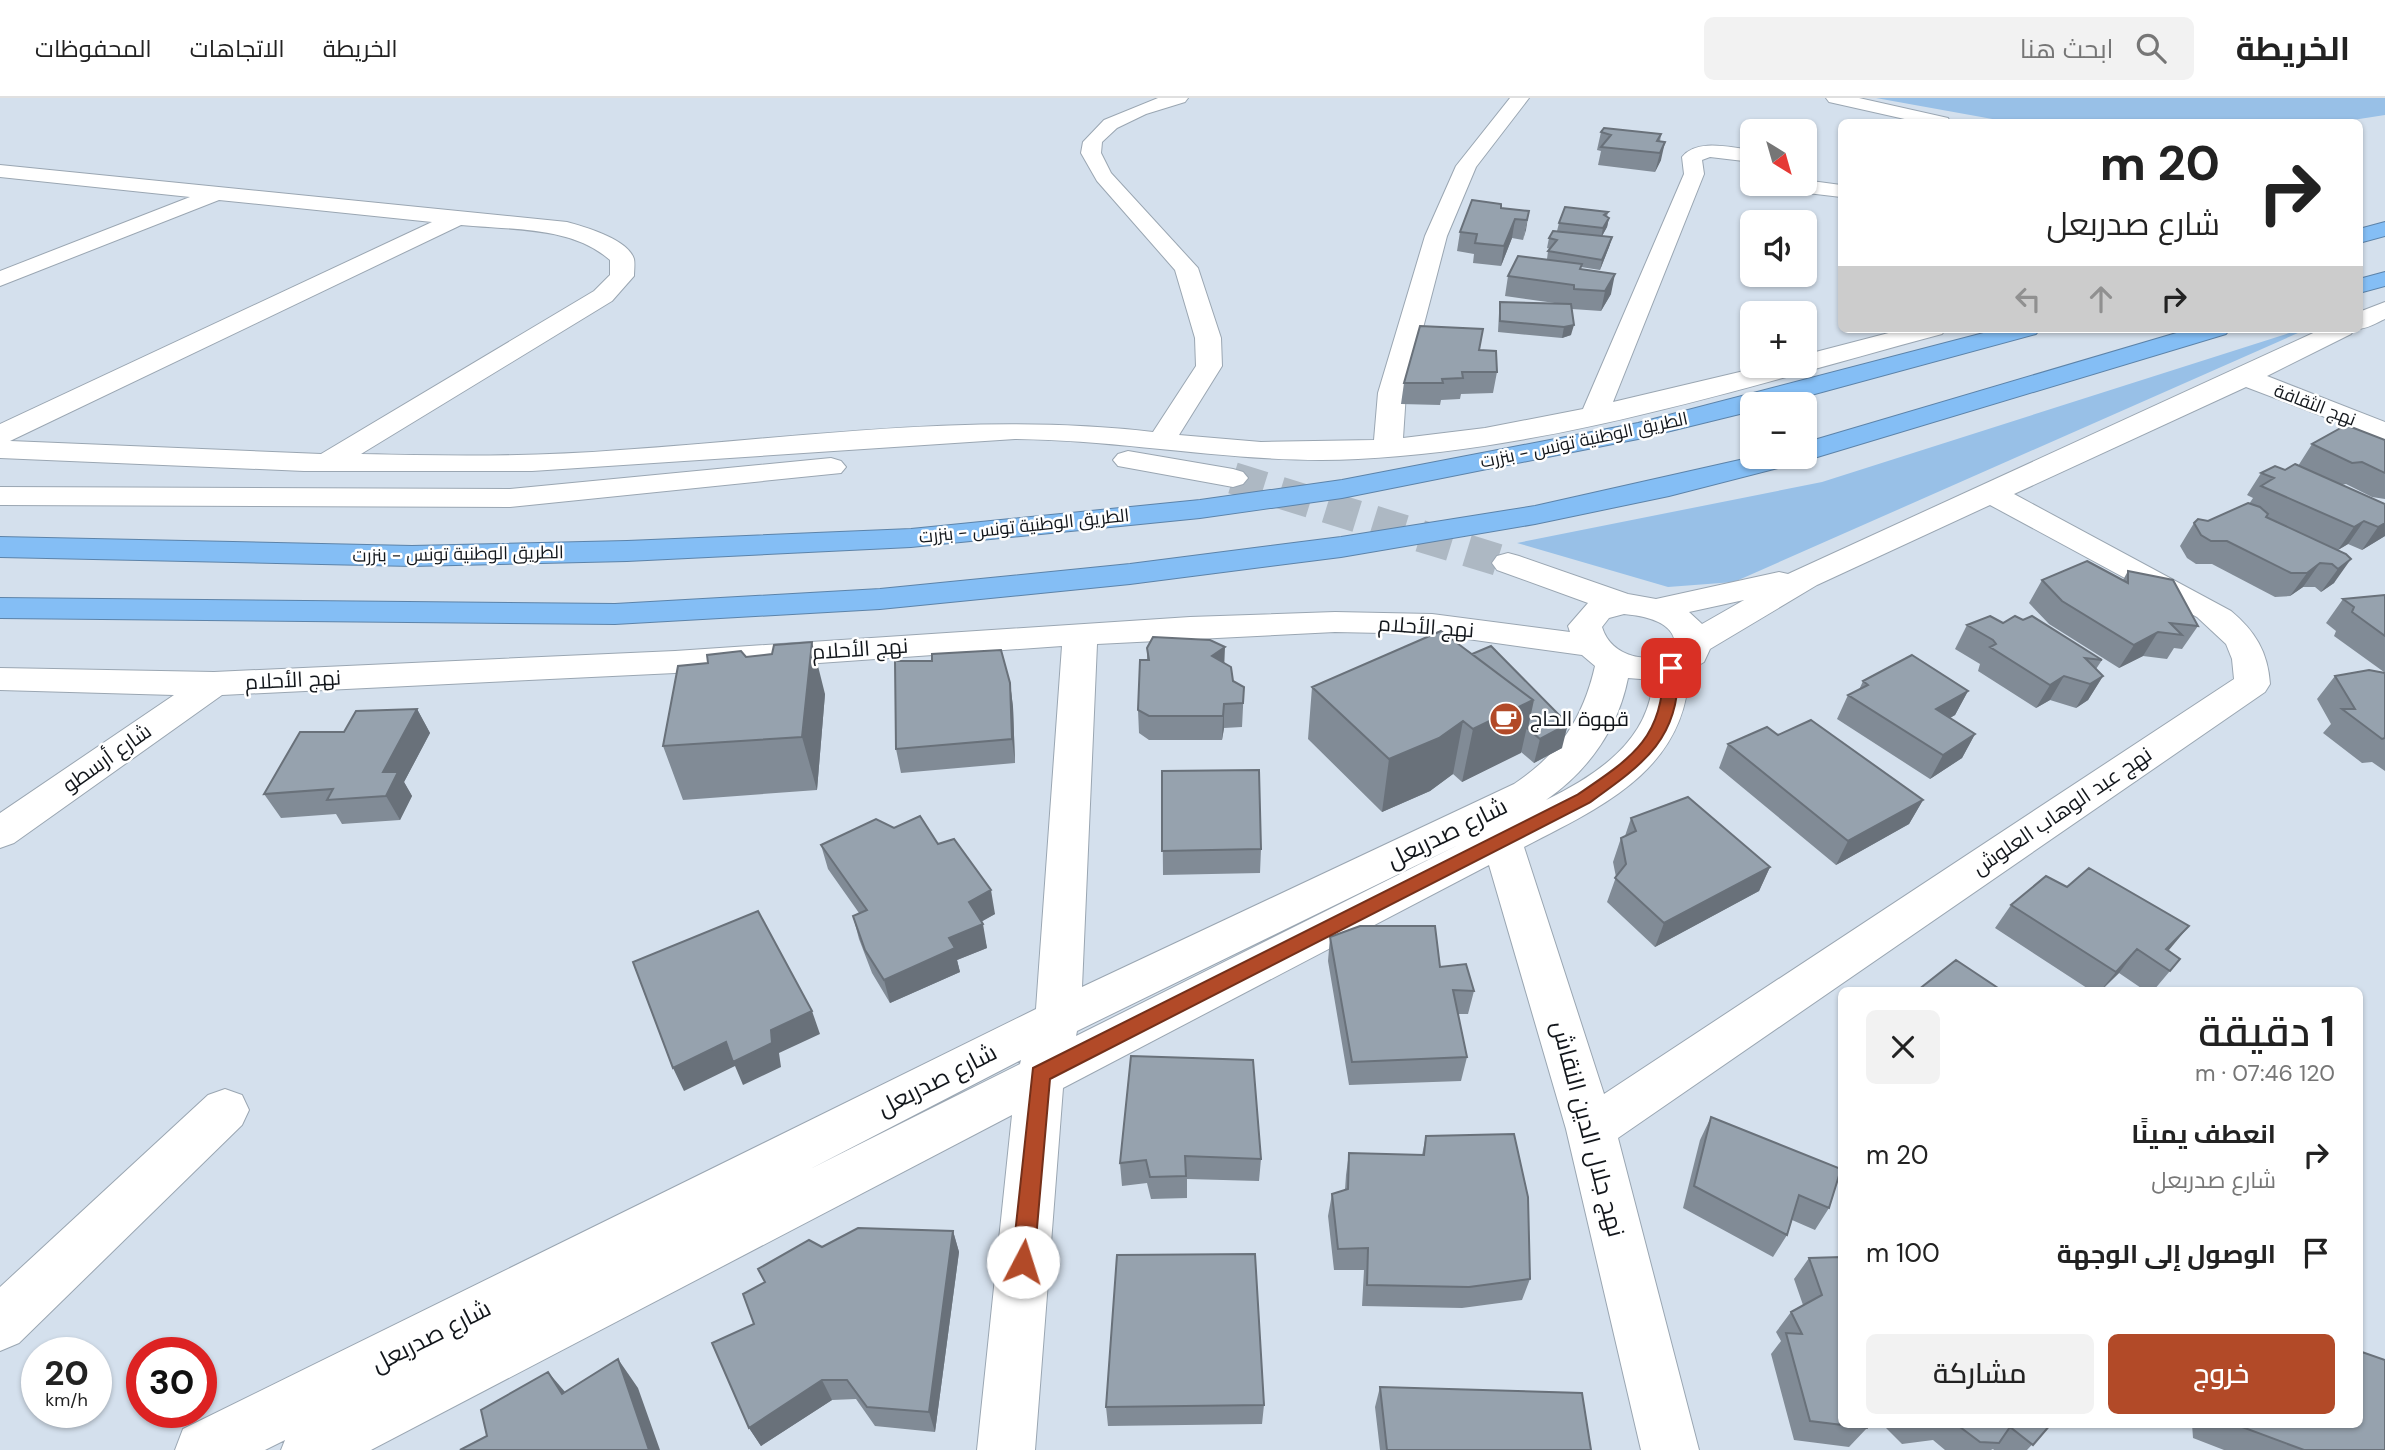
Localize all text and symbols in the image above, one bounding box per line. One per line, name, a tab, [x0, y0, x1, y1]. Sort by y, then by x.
search box	[1704, 17, 2194, 80]
text: الخريطة	[2236, 27, 2350, 70]
icon: search	[2132, 29, 2170, 67]
text: ابحث هنا	[2020, 32, 2114, 66]
text: المحفوظات	[35, 33, 152, 64]
text: الاتجاهات	[190, 33, 285, 64]
text: الخريطة	[323, 33, 398, 64]
north arrow	[1740, 119, 1816, 196]
map controls	[1740, 119, 1817, 469]
text: 20 m	[2100, 131, 2220, 195]
icon: right	[2244, 147, 2335, 238]
text: شارع صدربعل	[2046, 203, 2220, 245]
button: sound	[1740, 210, 1817, 287]
icon: left	[2009, 280, 2047, 318]
icon: ahead	[2082, 280, 2120, 318]
icon: right	[2155, 280, 2193, 318]
button: +	[1740, 301, 1817, 378]
street label: نهج الثقافة	[2271, 378, 2359, 432]
button: −	[1740, 392, 1817, 469]
street label: الطريق الوطنية تونس - بنزرت	[1478, 406, 1690, 474]
street label: الطريق الوطنية تونس - بنزرت	[918, 503, 1130, 549]
street label: الطريق الوطنية تونس - بنزرت	[352, 540, 564, 568]
street label: نهج الأحلام	[1377, 610, 1475, 644]
street label: نهج الأحلام	[811, 632, 909, 666]
pin	[1641, 638, 1701, 698]
icon: arrive	[1652, 649, 1690, 687]
street label: نهج الأحلام	[244, 663, 342, 697]
cafe icon: قهوة الحاج	[1487, 700, 1525, 738]
place label: قهوة الحاج	[1530, 705, 1629, 733]
street label: شارع أرسطو	[57, 717, 157, 799]
street label: نهج عبد الوهاب العلوش	[1967, 740, 2157, 882]
street label: شارع صدربعل	[1381, 790, 1513, 876]
text: 1 دقيقة	[2198, 1004, 2335, 1059]
button: close	[1866, 1010, 1940, 1084]
street label: نهج جلال الدين النقاش	[1544, 1017, 1632, 1241]
street label: شارع صدربعل	[872, 1036, 1002, 1124]
text: 120 m · 07:46	[2195, 1058, 2335, 1088]
text: انعطف يمينًا	[2131, 1117, 2276, 1151]
icon: right	[2297, 1136, 2335, 1174]
text: 20 m	[1866, 1138, 1929, 1172]
text: شارع صدربعل	[2151, 1165, 2276, 1195]
position arrow	[986, 1225, 1060, 1299]
icon: arrive	[2297, 1234, 2335, 1272]
text: 100 m	[1866, 1236, 1940, 1270]
text: الوصول إلى الوجهة	[2057, 1237, 2276, 1271]
street label: شارع صدربعل	[366, 1292, 496, 1380]
button: مشاركة	[1866, 1334, 2094, 1414]
button: خروج	[2108, 1334, 2335, 1414]
speed limit sign: 30	[126, 1337, 217, 1428]
text: 20	[44, 1350, 89, 1396]
text: km/h	[45, 1388, 88, 1412]

